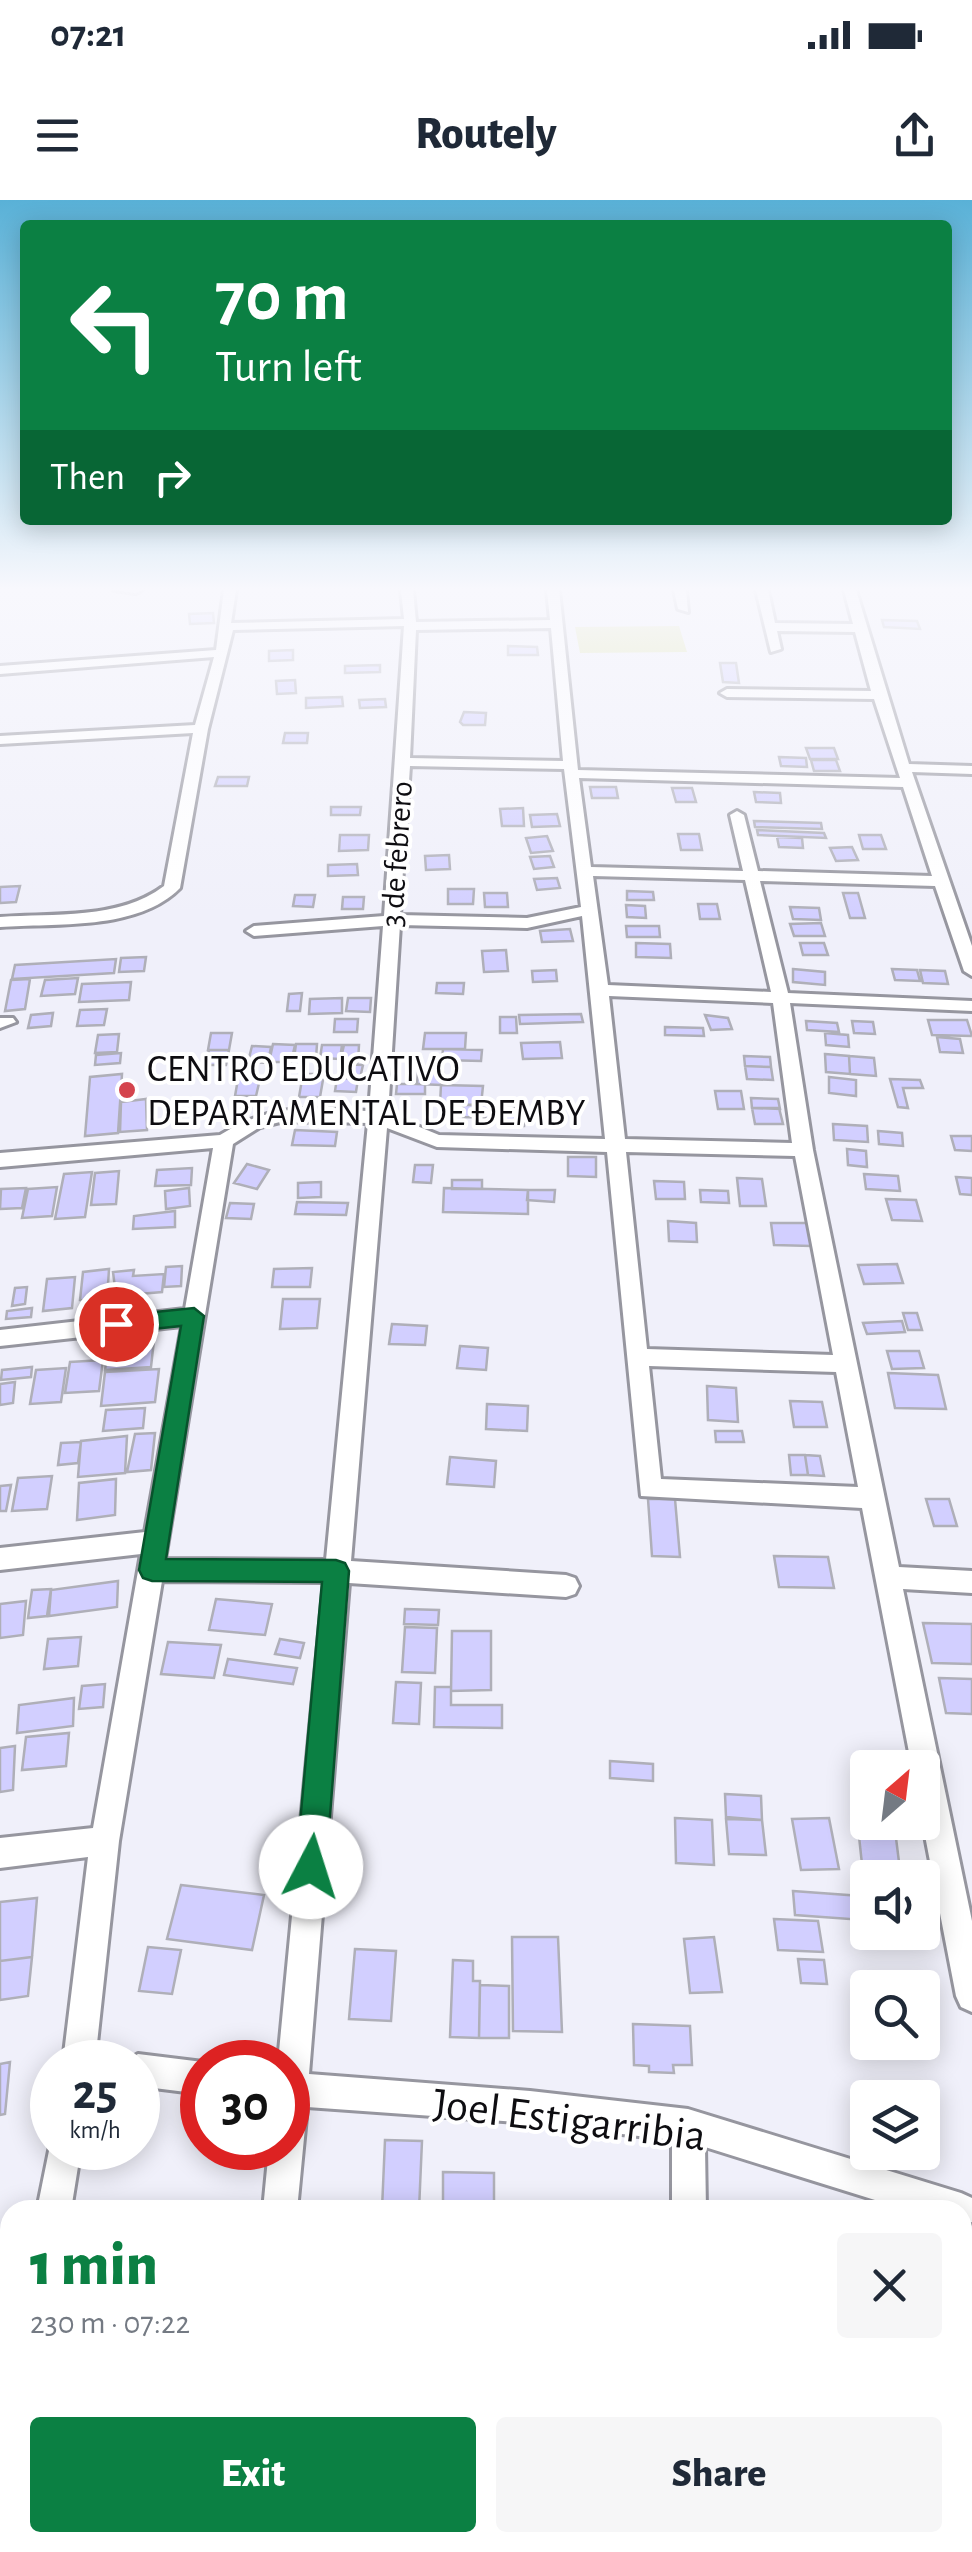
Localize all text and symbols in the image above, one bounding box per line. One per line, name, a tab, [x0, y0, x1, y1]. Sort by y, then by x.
text: 07:21	[50, 16, 127, 54]
icon: menu	[30, 108, 85, 163]
icon: share	[887, 108, 942, 163]
text: Routely	[415, 112, 557, 157]
icon: left	[50, 260, 180, 390]
text: 70 m	[215, 263, 349, 333]
text: Turn left	[215, 345, 362, 390]
icon: right	[145, 450, 200, 505]
text: Then	[50, 459, 125, 497]
street label: 3 de febrero	[376, 780, 418, 928]
place label: CENTRO EDUCATIVO DEPARTAMENTAL DE ÐEMBY	[147, 1051, 585, 1133]
marker: CENTRO EDUCATIVO DEPARTAMENTAL DE ÐEMBY	[116, 1079, 138, 1101]
pin	[74, 1282, 159, 1367]
icon: arrive	[89, 1297, 144, 1352]
north arrow	[850, 1750, 940, 1840]
map controls	[850, 1750, 940, 2170]
position arrow	[259, 1815, 363, 1919]
button: sound	[850, 1860, 940, 1950]
button: search	[850, 1970, 940, 2060]
speed limit sign: 30	[180, 2040, 310, 2170]
text: 25	[72, 2068, 118, 2118]
button: layers	[850, 2080, 940, 2170]
street label: Joel Estigarribia	[431, 2081, 709, 2160]
text: km/h	[69, 2118, 121, 2143]
button: close	[837, 2233, 942, 2338]
text: 1 min	[30, 2236, 158, 2296]
text: 230 m · 07:22	[30, 2307, 190, 2339]
button: Exit	[30, 2417, 476, 2532]
button: Share	[496, 2417, 942, 2532]

